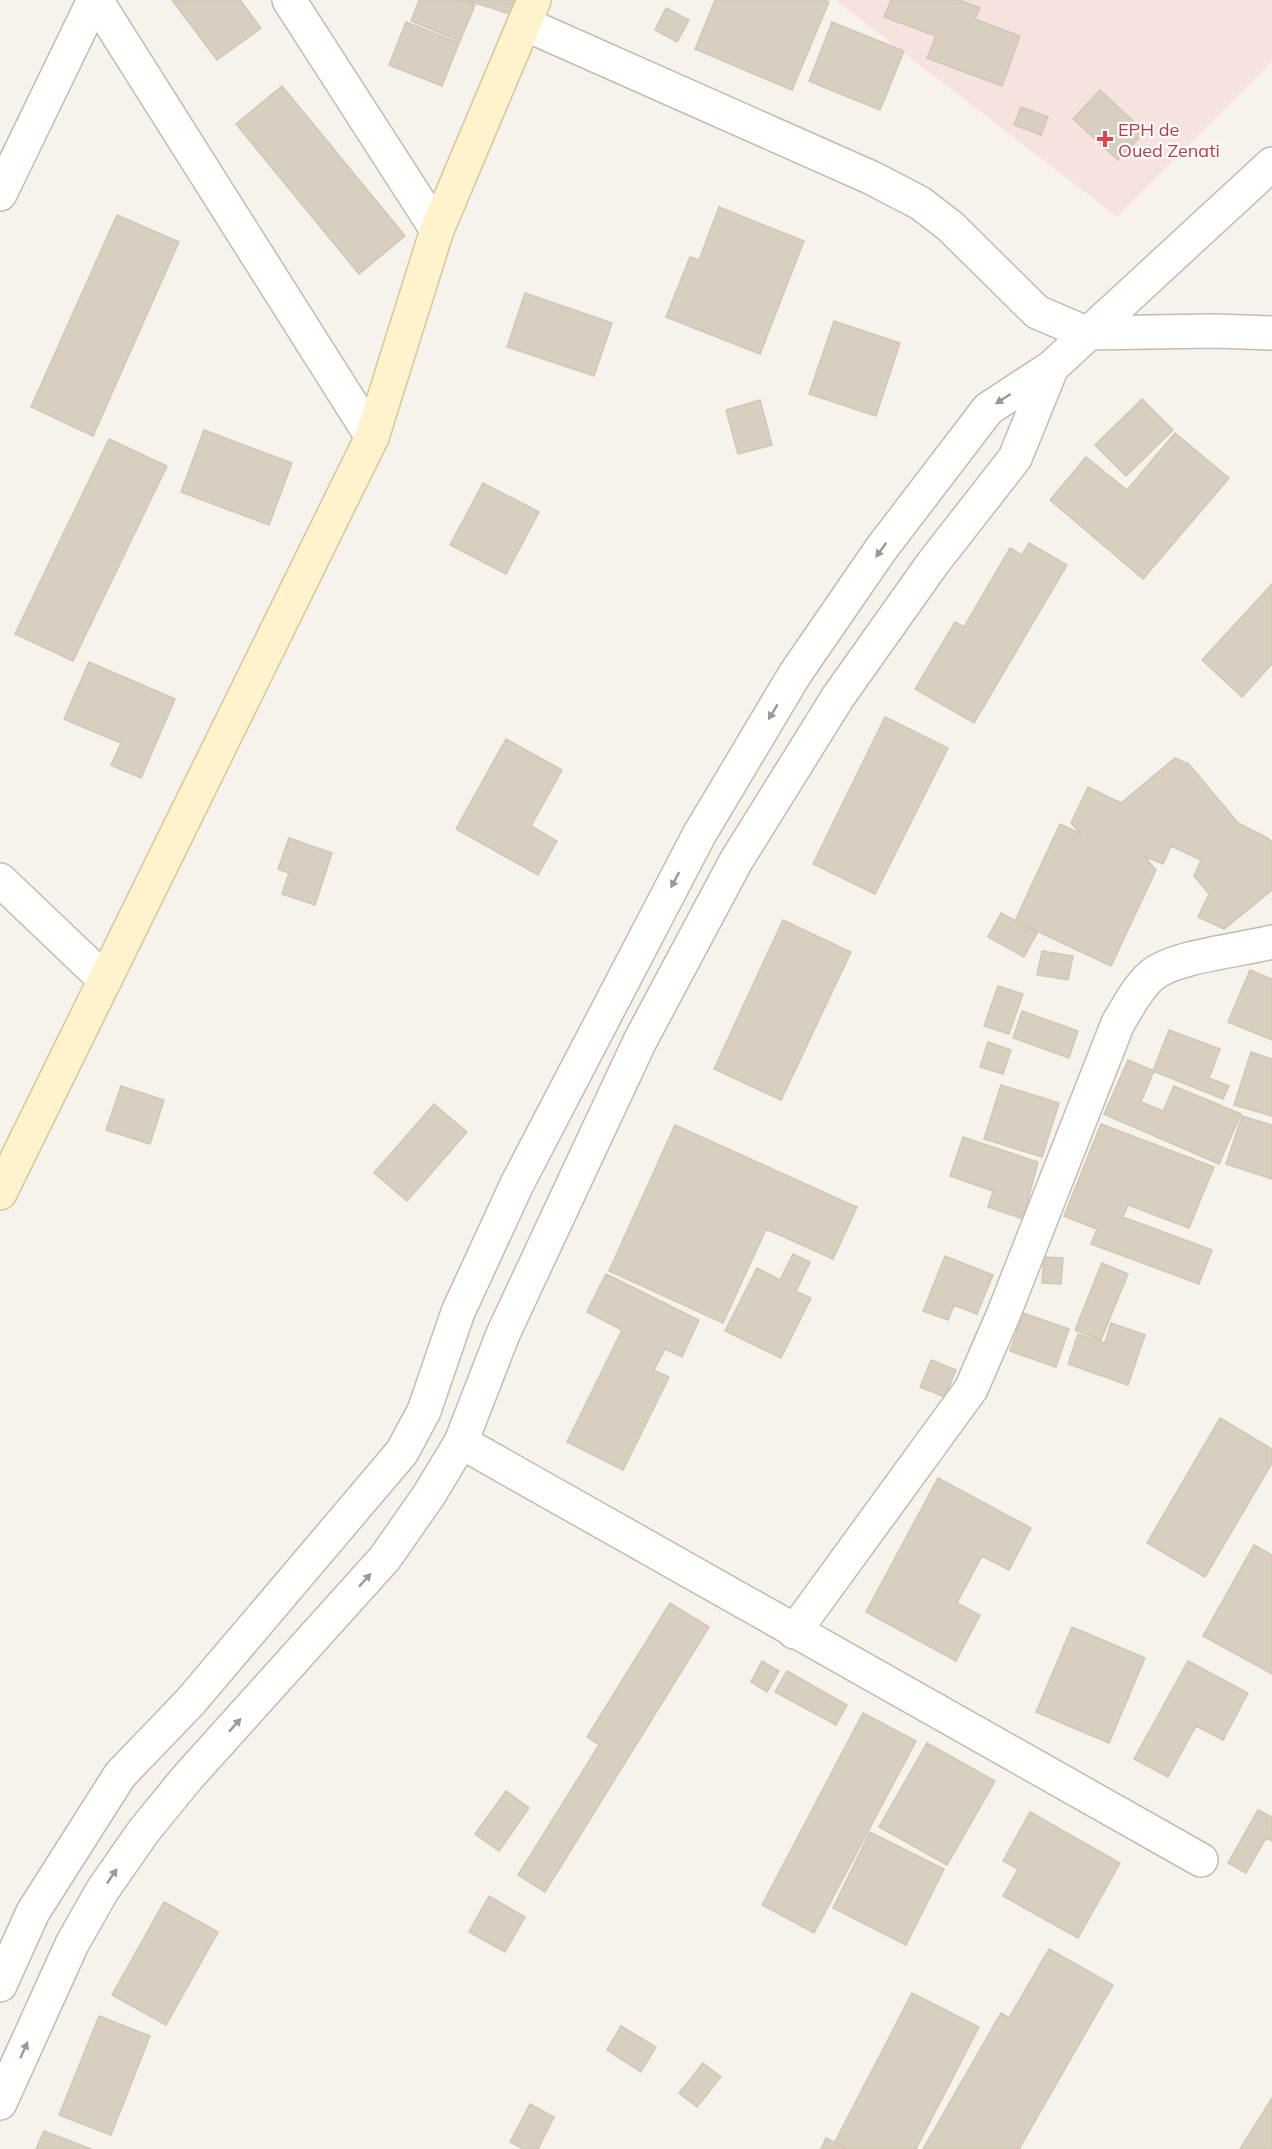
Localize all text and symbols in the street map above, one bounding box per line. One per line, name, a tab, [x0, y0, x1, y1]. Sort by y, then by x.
place label: EPH de Oued Zenati	[1118, 118, 1220, 162]
marker: EPH de Oued Zenati	[1096, 130, 1114, 148]
one-way arrow	[995, 393, 1011, 404]
one-way arrow	[875, 541, 887, 557]
one-way arrow	[767, 704, 778, 720]
one-way arrow	[670, 872, 680, 889]
one-way arrow	[358, 1573, 371, 1588]
one-way arrow	[228, 1717, 242, 1732]
one-way arrow	[106, 1869, 118, 1885]
one-way arrow	[19, 2040, 29, 2058]

